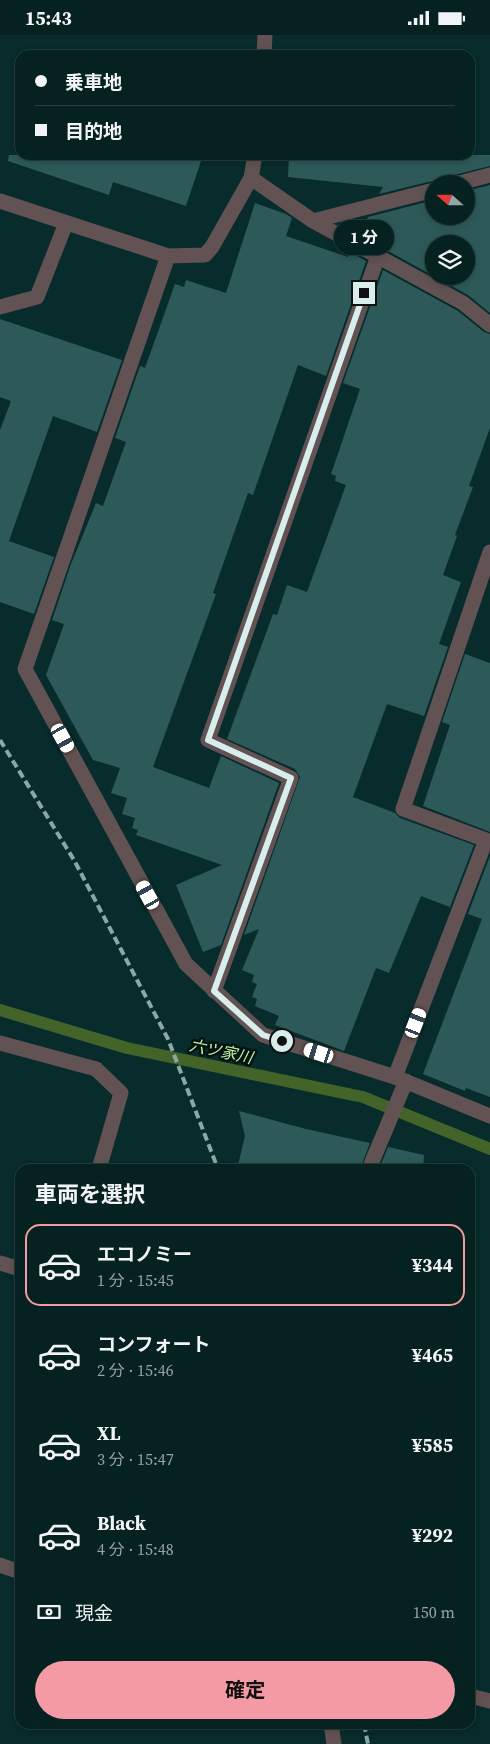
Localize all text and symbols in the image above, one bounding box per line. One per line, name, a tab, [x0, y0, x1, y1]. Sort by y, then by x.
text: 15:43	[25, 5, 72, 31]
text: 乗車地	[65, 69, 122, 95]
text: 目的地	[65, 118, 122, 144]
north arrow	[425, 175, 475, 225]
map controls	[425, 175, 475, 285]
callout: 1 分	[334, 221, 394, 255]
text: 1 分	[350, 226, 378, 248]
button: layers	[425, 235, 475, 285]
route end	[353, 282, 375, 304]
car	[49, 721, 76, 755]
car	[134, 878, 161, 912]
car	[403, 1006, 428, 1040]
route start	[271, 1030, 293, 1052]
water label: 六ツ家川	[187, 1034, 257, 1069]
car	[302, 1041, 335, 1065]
text: 車両を選択	[35, 1179, 145, 1209]
text: エコノミー	[97, 1241, 192, 1267]
icon: car	[37, 1243, 82, 1288]
text: ¥344	[412, 1252, 453, 1278]
text: 1 分 · 15:45	[97, 1269, 174, 1291]
text: コンフォート	[97, 1331, 210, 1357]
icon: car	[37, 1333, 82, 1378]
text: ¥465	[412, 1342, 453, 1368]
text: 2 分 · 15:46	[97, 1359, 174, 1381]
text: XL	[97, 1420, 120, 1446]
icon: car	[37, 1423, 82, 1468]
text: ¥585	[412, 1432, 453, 1458]
text: 3 分 · 15:47	[97, 1448, 174, 1470]
text: Black	[97, 1510, 146, 1536]
icon: car	[37, 1513, 82, 1558]
text: ¥292	[412, 1522, 453, 1548]
text: 4 分 · 15:48	[97, 1538, 174, 1560]
icon: cash	[35, 1598, 63, 1626]
text: 現金	[75, 1600, 113, 1626]
text: 150 m	[413, 1601, 455, 1623]
button: 確定	[35, 1661, 455, 1719]

